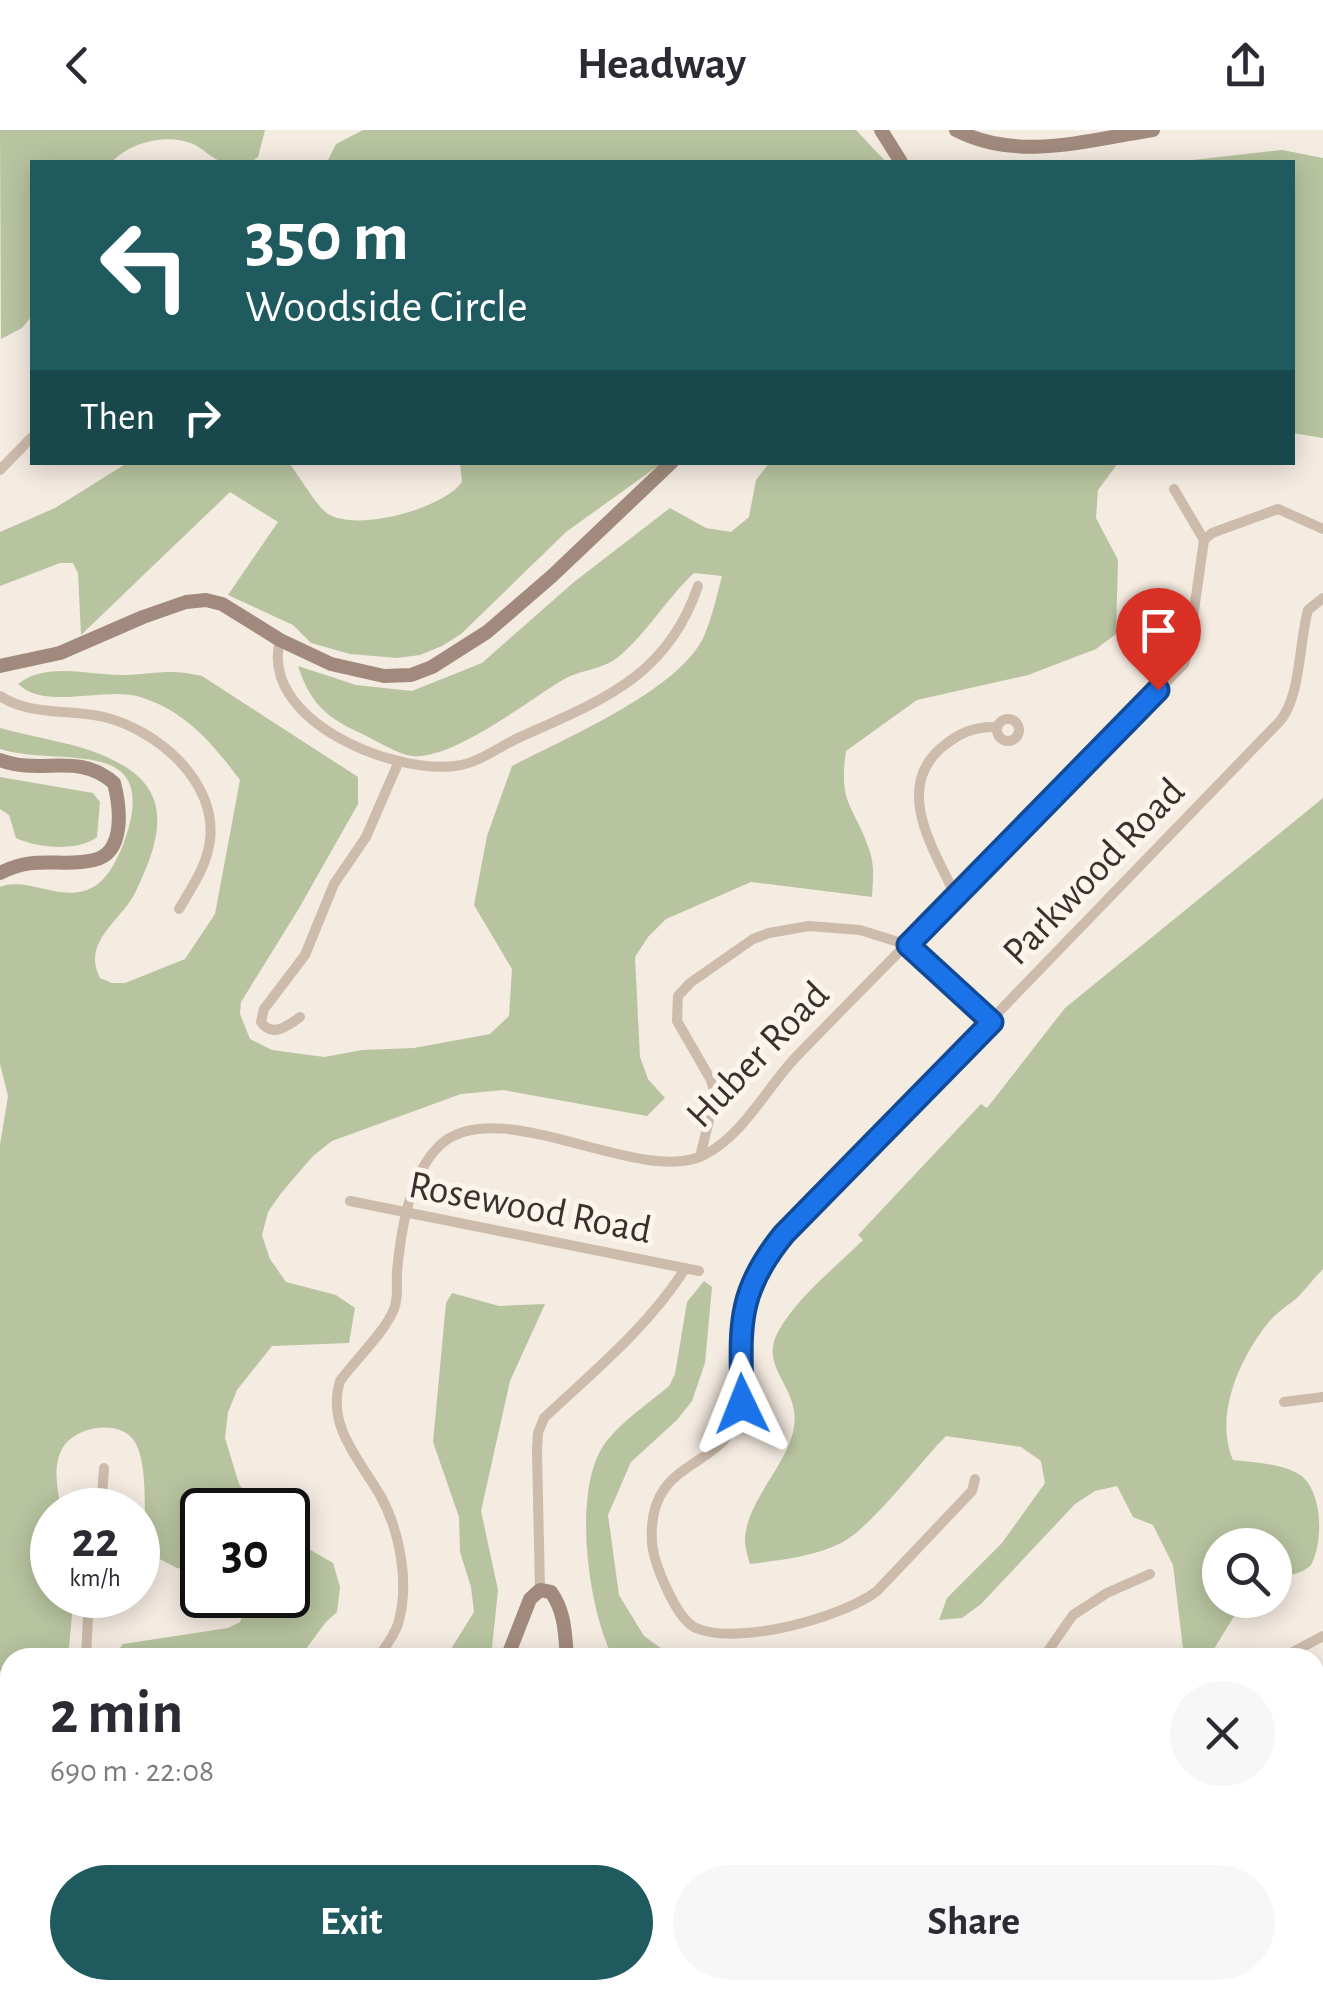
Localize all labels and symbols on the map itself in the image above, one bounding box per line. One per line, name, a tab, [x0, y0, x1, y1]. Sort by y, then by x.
pin	[1116, 588, 1201, 691]
street label: Parkwood Road	[996, 771, 1192, 973]
street label: Huber Road	[679, 974, 837, 1136]
street label: Rosewood Road	[405, 1165, 655, 1251]
position arrow	[690, 1352, 794, 1456]
speed limit sign: 30	[180, 1488, 310, 1618]

